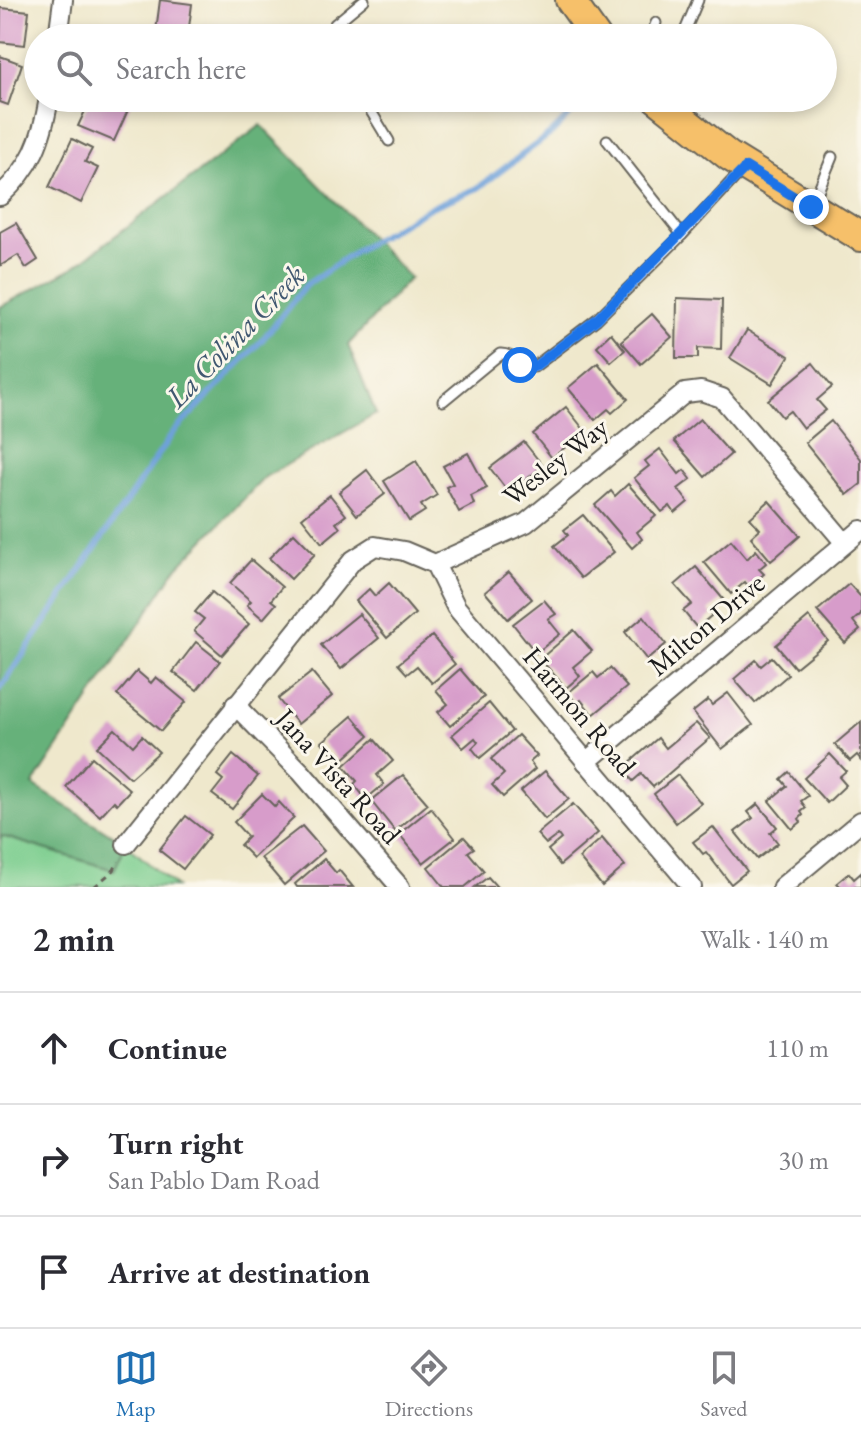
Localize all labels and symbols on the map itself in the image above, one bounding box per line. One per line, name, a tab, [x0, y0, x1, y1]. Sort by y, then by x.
route end	[793, 189, 829, 225]
water label: La Colina Creek	[156, 256, 314, 417]
route start	[502, 347, 538, 383]
street label: Wesley Way	[495, 408, 616, 513]
street label: Milton Drive	[640, 565, 772, 683]
street label: Harmon Road	[515, 639, 645, 784]
street label: Jana Vista Road	[267, 699, 410, 852]

